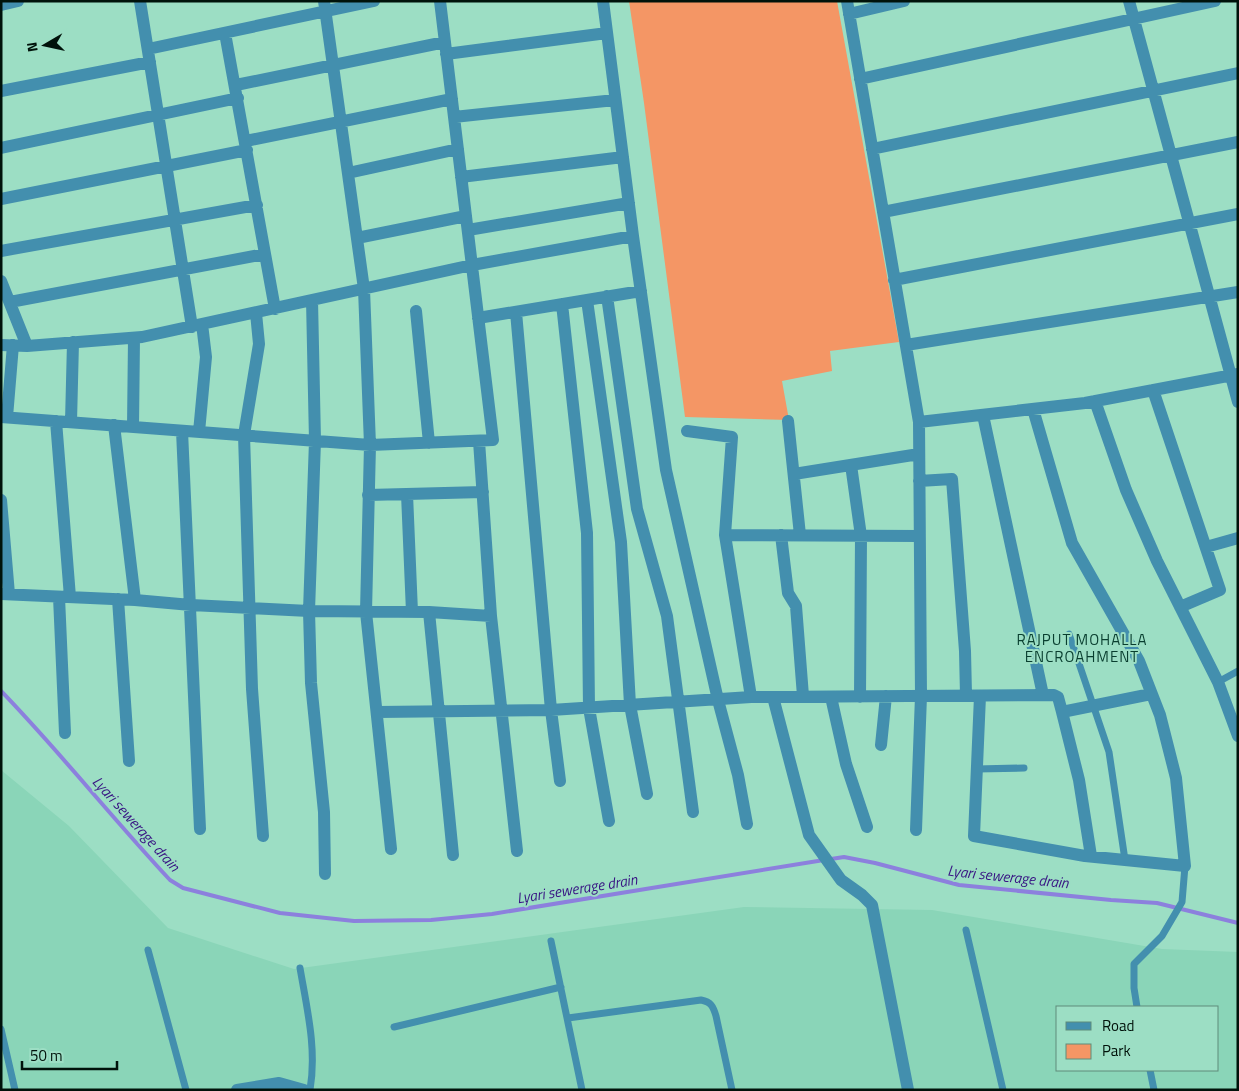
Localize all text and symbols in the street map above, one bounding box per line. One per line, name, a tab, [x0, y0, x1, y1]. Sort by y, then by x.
north arrow	[20, 20, 70, 70]
text: N	[21, 41, 43, 54]
district label: RAJPUT MOHALLA ENCROAHMENT	[1017, 628, 1147, 668]
water label: Lyari sewerage drain	[87, 771, 186, 877]
water label: Lyari sewerage drain	[946, 859, 1070, 894]
water label: Lyari sewerage drain	[515, 868, 639, 909]
legend	[1056, 1006, 1219, 1071]
text: Road	[1102, 1014, 1134, 1037]
scale bar	[22, 1038, 118, 1070]
text: Park	[1102, 1039, 1131, 1062]
text: 50 m	[30, 1044, 63, 1067]

